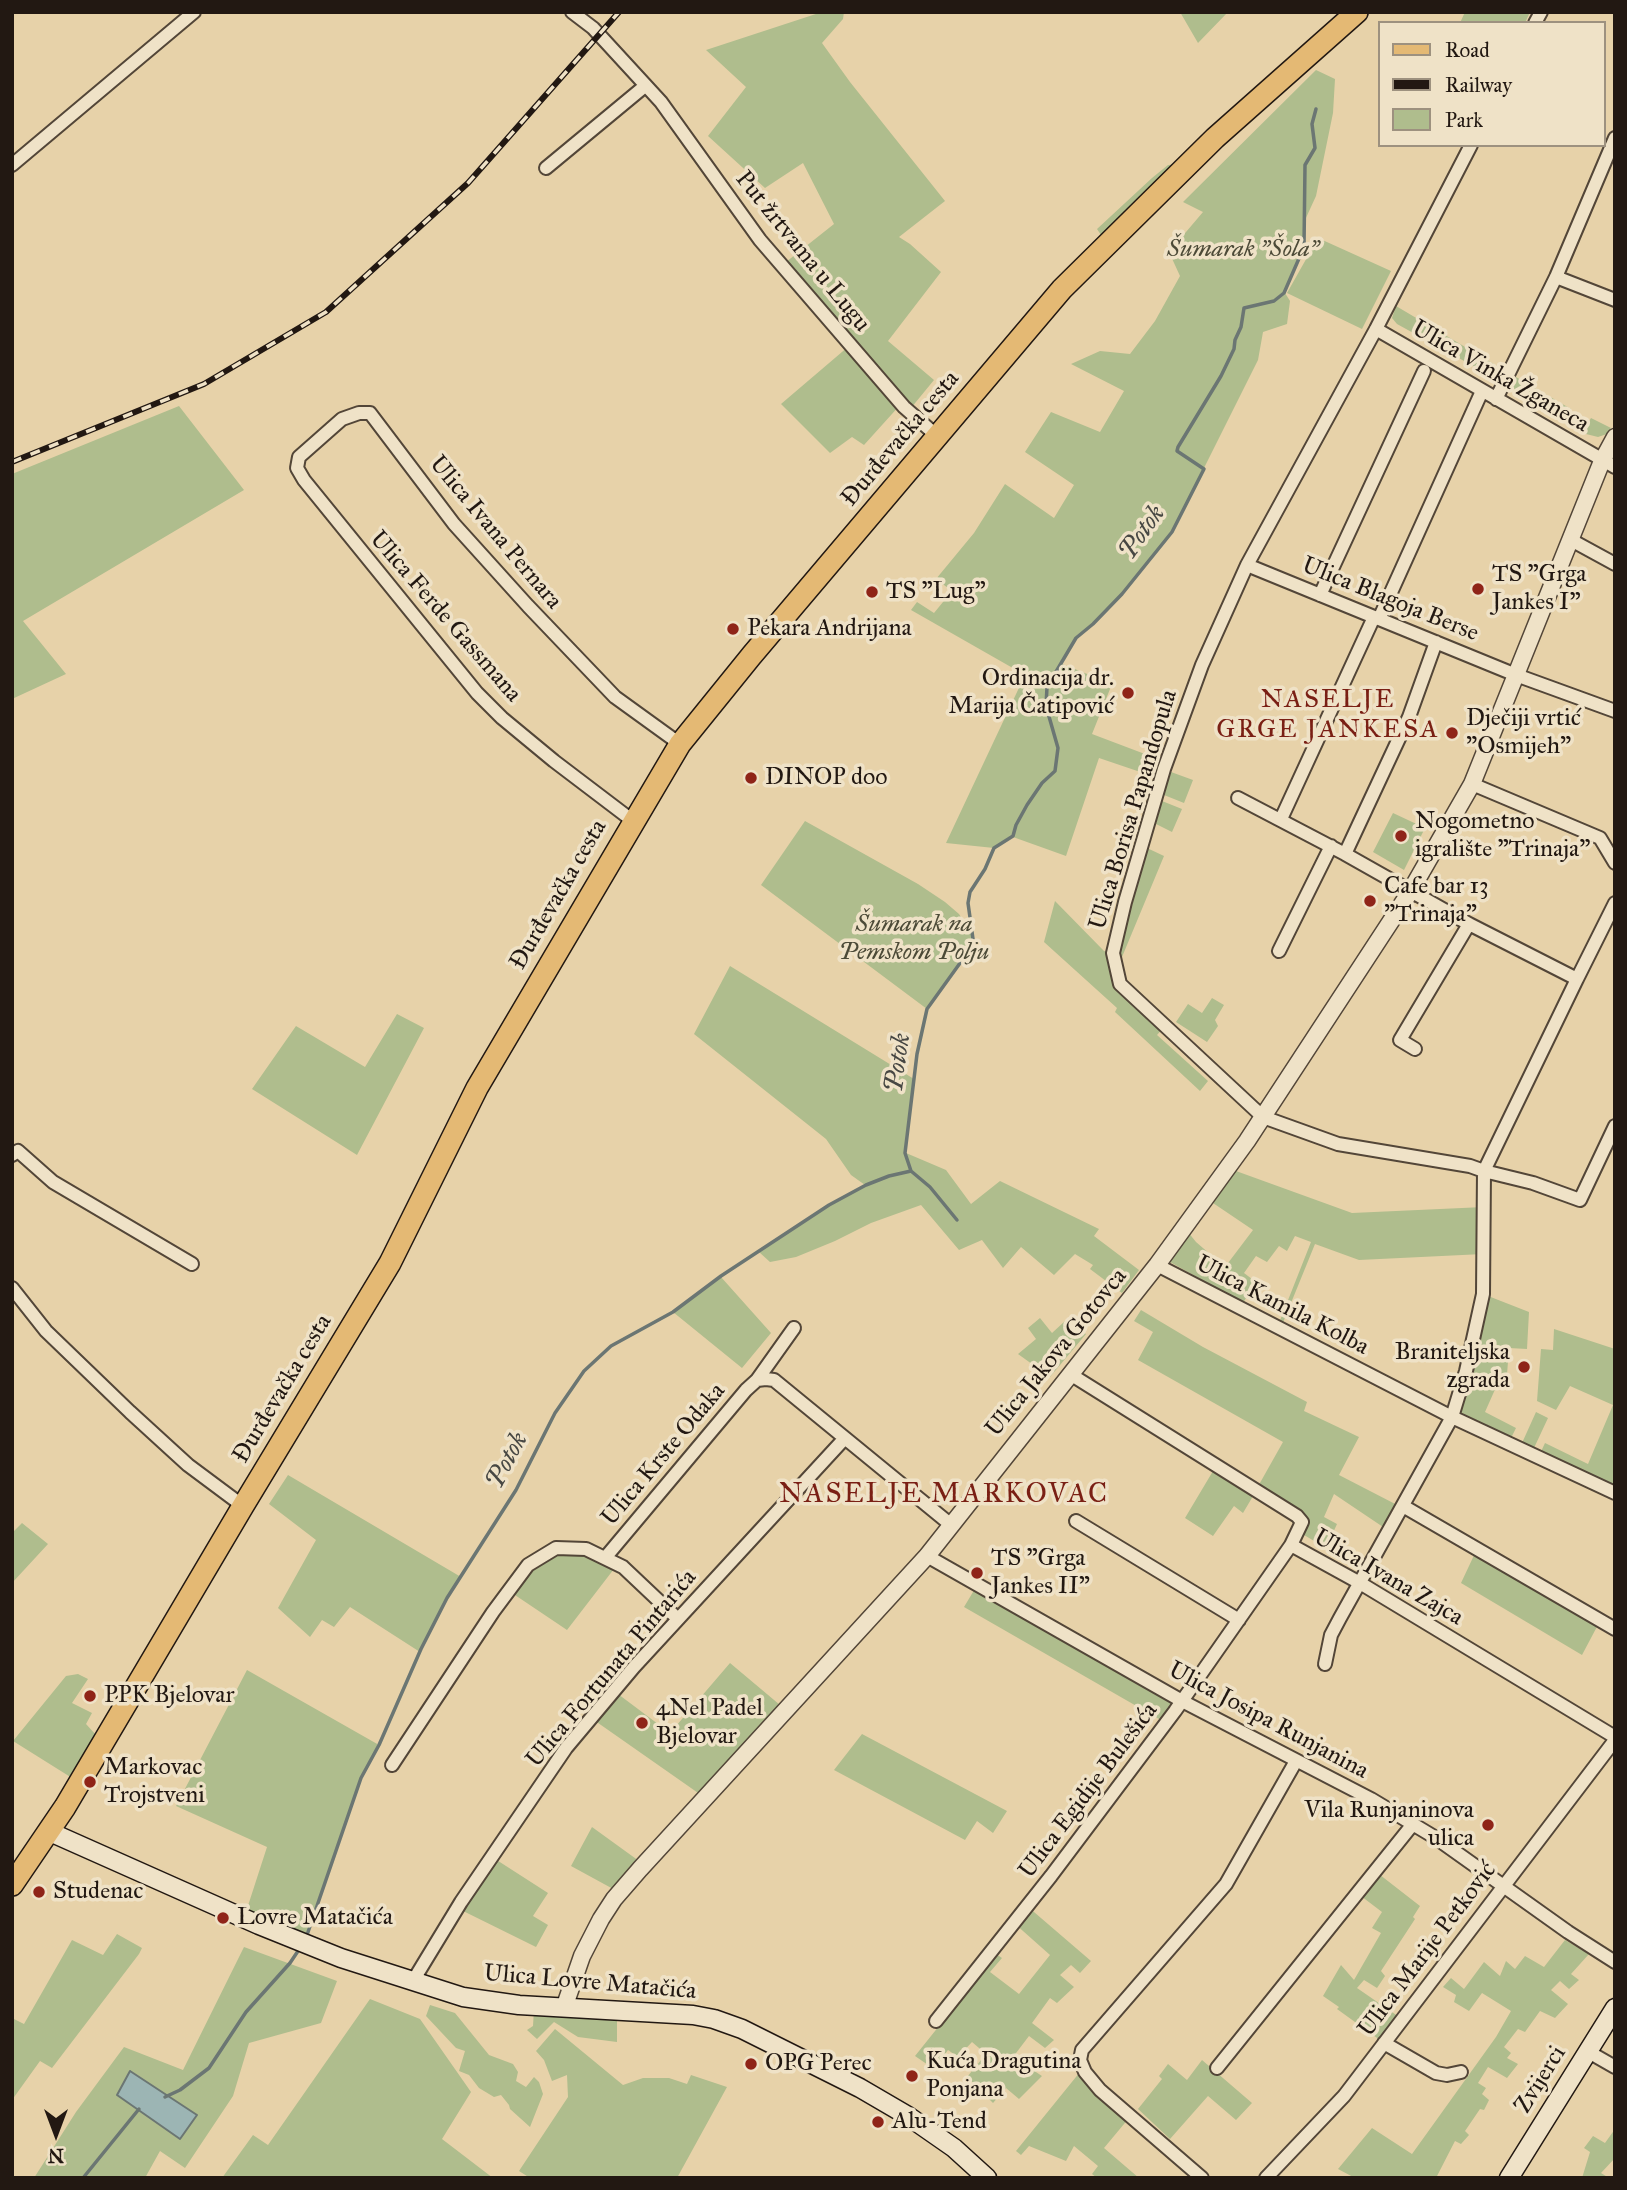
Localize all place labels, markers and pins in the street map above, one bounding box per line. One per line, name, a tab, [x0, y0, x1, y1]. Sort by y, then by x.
place label: TS "Grga Jankes I"	[1492, 561, 1586, 617]
place label: TS "Lug"	[886, 578, 986, 606]
marker: TS "Grga Jankes I"	[1470, 581, 1486, 597]
marker: TS "Lug"	[864, 584, 880, 600]
place label: Pekara Andrijana	[747, 615, 912, 643]
marker: Pekara Andrijana	[725, 621, 741, 637]
place label: Ordinacija dr. Marija Čatipović	[948, 665, 1114, 721]
marker: Ordinacija dr. Marija Čatipović	[1120, 685, 1136, 701]
place label: Dječiji vrtić "Osmijeh"	[1466, 705, 1581, 761]
marker: Dječiji vrtić "Osmijeh"	[1444, 725, 1460, 741]
place label: DINOP doo	[765, 764, 888, 792]
marker: DINOP doo	[743, 770, 759, 786]
place label: Nogometno igralište "Trinaja"	[1415, 808, 1590, 864]
marker: Nogometno igralište "Trinaja"	[1393, 828, 1409, 844]
place label: Cafe bar 13 "Trinaja"	[1384, 873, 1489, 929]
marker: Cafe bar 13 "Trinaja"	[1362, 893, 1378, 909]
place label: Braniteljska zgrada	[1395, 1339, 1510, 1395]
marker: Braniteljska zgrada	[1516, 1359, 1532, 1375]
place label: TS "Grga Jankes II"	[991, 1545, 1090, 1601]
marker: TS "Grga Jankes II"	[969, 1565, 985, 1581]
place label: PPK Bjelovar	[104, 1682, 234, 1710]
marker: PPK Bjelovar	[82, 1688, 98, 1704]
place label: 4Nel Padel Bjelovar	[656, 1695, 763, 1751]
marker: 4Nel Padel Bjelovar	[634, 1715, 650, 1731]
place label: Markovac Trojstveni	[104, 1754, 205, 1810]
marker: Markovac Trojstveni	[82, 1774, 98, 1790]
place label: Vila Runjaninova ulica	[1304, 1797, 1474, 1853]
marker: Vila Runjaninova ulica	[1480, 1817, 1496, 1833]
place label: Studenac	[53, 1878, 143, 1906]
marker: Studenac	[31, 1884, 47, 1900]
place label: Lovre Matačića	[237, 1904, 393, 1932]
marker: Lovre Matačića	[215, 1910, 231, 1926]
place label: Kuća Dragutina Ponjana	[926, 2048, 1081, 2104]
place label: OPG Perec	[765, 2050, 872, 2078]
marker: OPG Perec	[743, 2056, 759, 2072]
marker: Kuća Dragutina Ponjana	[904, 2068, 920, 2084]
place label: Alu-Tend	[892, 2108, 987, 2136]
marker: Alu-Tend	[870, 2114, 886, 2130]

